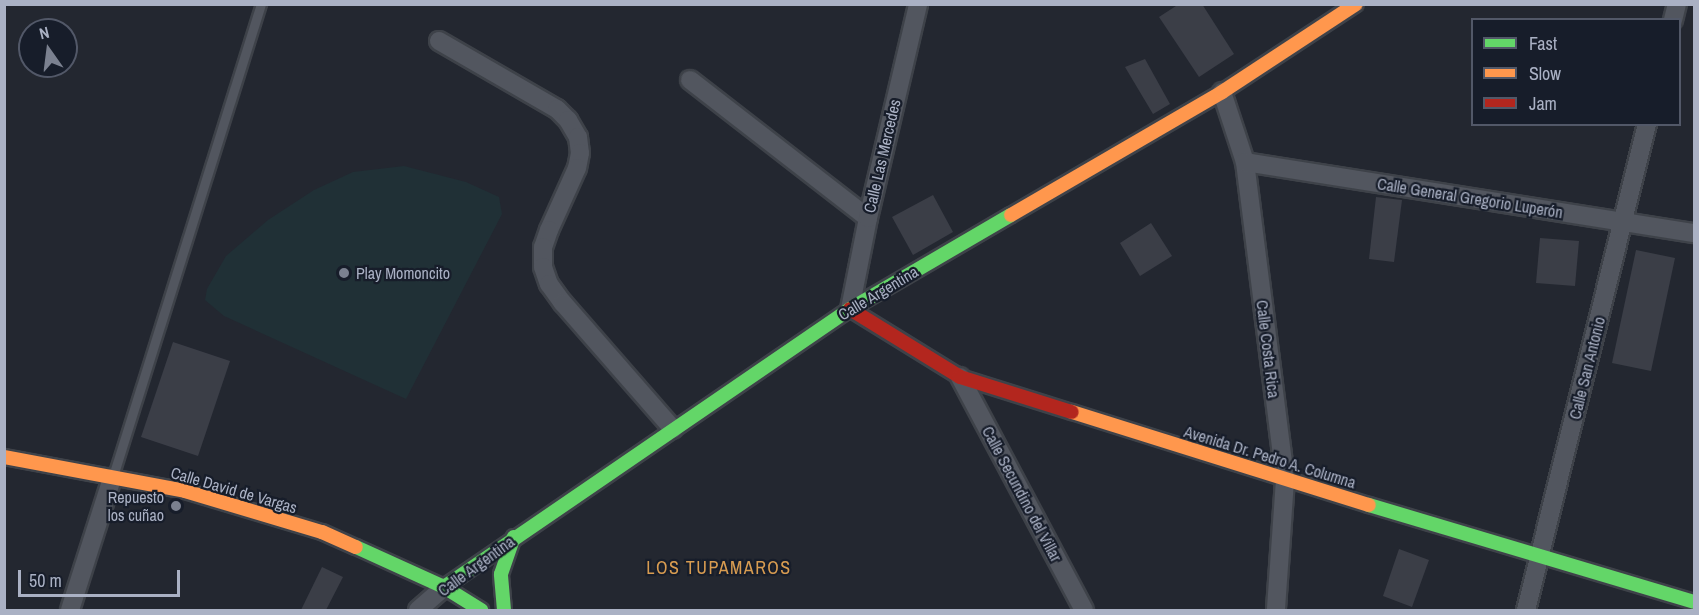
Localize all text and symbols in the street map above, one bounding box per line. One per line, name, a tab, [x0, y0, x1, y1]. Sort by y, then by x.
north arrow	[18, 18, 78, 78]
legend	[1471, 18, 1681, 126]
text: N	[37, 21, 51, 44]
text: Fast	[1529, 31, 1557, 56]
text: Slow	[1529, 61, 1561, 86]
text: Jam	[1529, 91, 1557, 116]
street label: Calle Las Mercedes	[860, 97, 904, 215]
street label: Calle General Gregorio Luperón	[1376, 174, 1564, 222]
street label: Calle Argentina	[834, 261, 922, 325]
place label: Play Momoncito	[356, 263, 450, 283]
marker: Play Momoncito	[337, 266, 351, 280]
street label: Calle Costa Rica	[1252, 299, 1284, 399]
street label: Calle San Antonio	[1565, 314, 1609, 422]
street label: Avenida Dr. Pedro A. Columna	[1182, 422, 1358, 492]
street label: Calle Secundino del Villar	[978, 423, 1066, 565]
street label: Calle David de Vargas	[169, 463, 299, 517]
place label: Repuesto los cuñao	[108, 487, 164, 525]
marker: Repuesto los cuñao	[169, 499, 183, 513]
street label: Calle Argentina	[434, 532, 518, 600]
district label: LOS TUPAMAROS	[646, 557, 792, 579]
scale bar	[21, 558, 183, 596]
text: 50 m	[29, 568, 62, 593]

